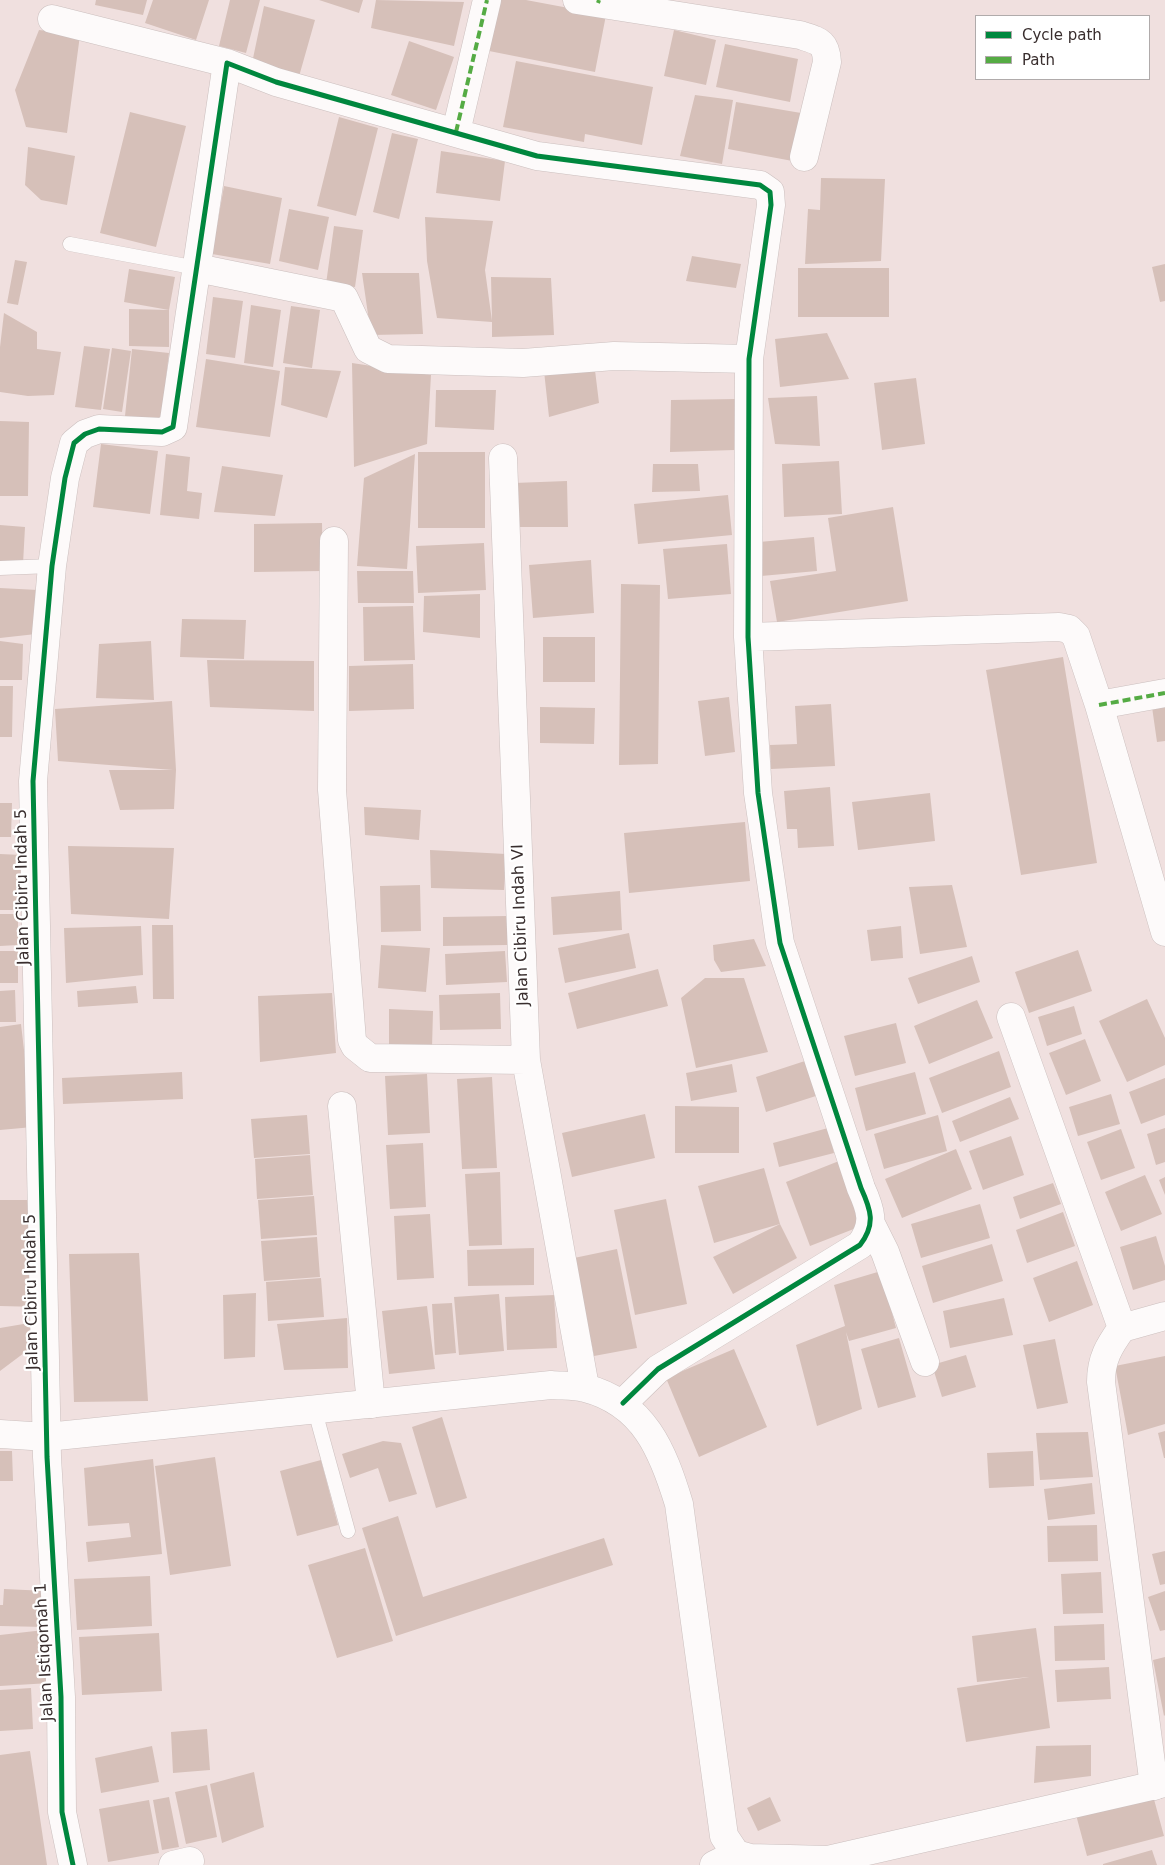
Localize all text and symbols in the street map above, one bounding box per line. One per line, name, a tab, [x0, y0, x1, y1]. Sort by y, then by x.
legend	[975, 15, 1150, 80]
text: Cycle path	[1022, 26, 1102, 44]
text: Path	[1022, 51, 1055, 69]
street label: Jalan Cibiru Indah 5	[12, 809, 34, 965]
street label: Jalan Cibiru Indah VI	[509, 844, 533, 1006]
street label: Jalan Cibiru Indah 5	[21, 1214, 43, 1370]
street label: Jalan Istiqomah 1	[32, 1582, 58, 1722]

